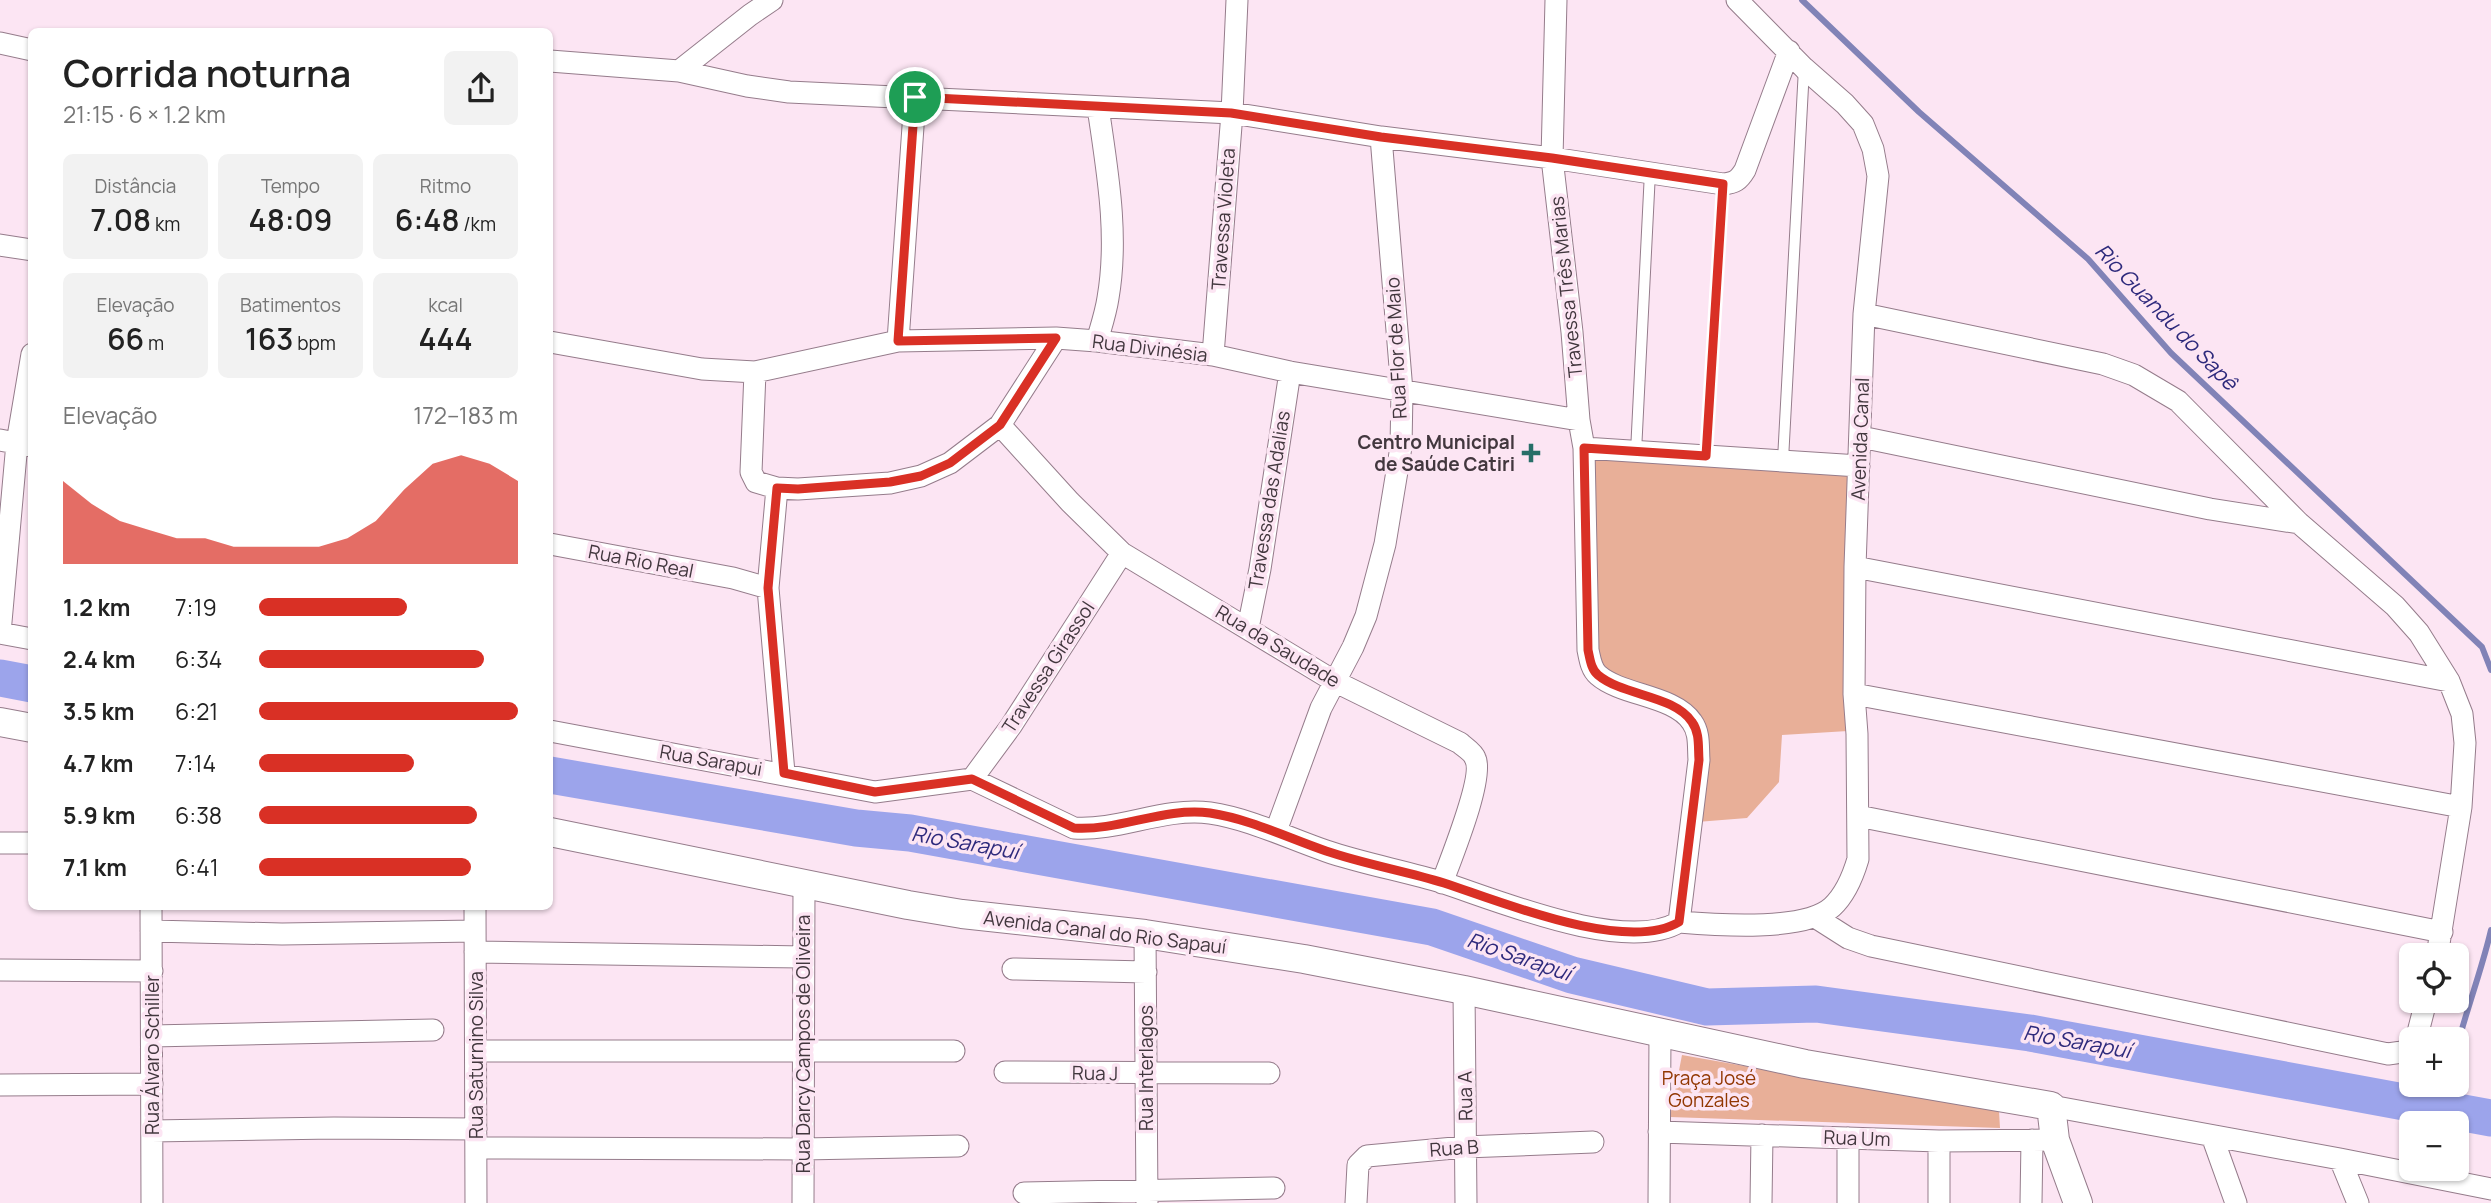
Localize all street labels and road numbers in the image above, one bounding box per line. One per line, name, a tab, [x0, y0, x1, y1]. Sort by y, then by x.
street label: Travessa Violeta	[1205, 147, 1241, 291]
street label: Travessa Três Marias	[1544, 195, 1588, 379]
street label: Rua Flor de Maio	[1379, 276, 1413, 420]
street label: Rua Divinésia	[1091, 328, 1209, 368]
street label: Avenida Canal	[1845, 377, 1875, 501]
street label: Travessa das Adalias	[1242, 409, 1296, 591]
street label: Rua Rio Real	[586, 538, 696, 584]
street label: Travessa Girassol	[996, 596, 1100, 738]
street label: Rua da Saudade	[1211, 599, 1345, 693]
street label: Rua Sarapui	[658, 738, 764, 782]
street label: Avenida Canal do Rio Sapauí	[982, 904, 1228, 960]
street label: Rua Darcy Campos de Oliveira	[790, 915, 816, 1173]
street label: Rua Saturnino Silva	[463, 971, 489, 1139]
street label: Rua Álvaro Schiller	[139, 975, 165, 1135]
street label: Rua Interlagos	[1133, 1005, 1159, 1131]
street label: Rua J	[1072, 1060, 1118, 1086]
street label: Rua A	[1452, 1071, 1478, 1121]
street label: Rua Um	[1823, 1124, 1891, 1152]
street label: Rua B	[1429, 1133, 1480, 1163]

